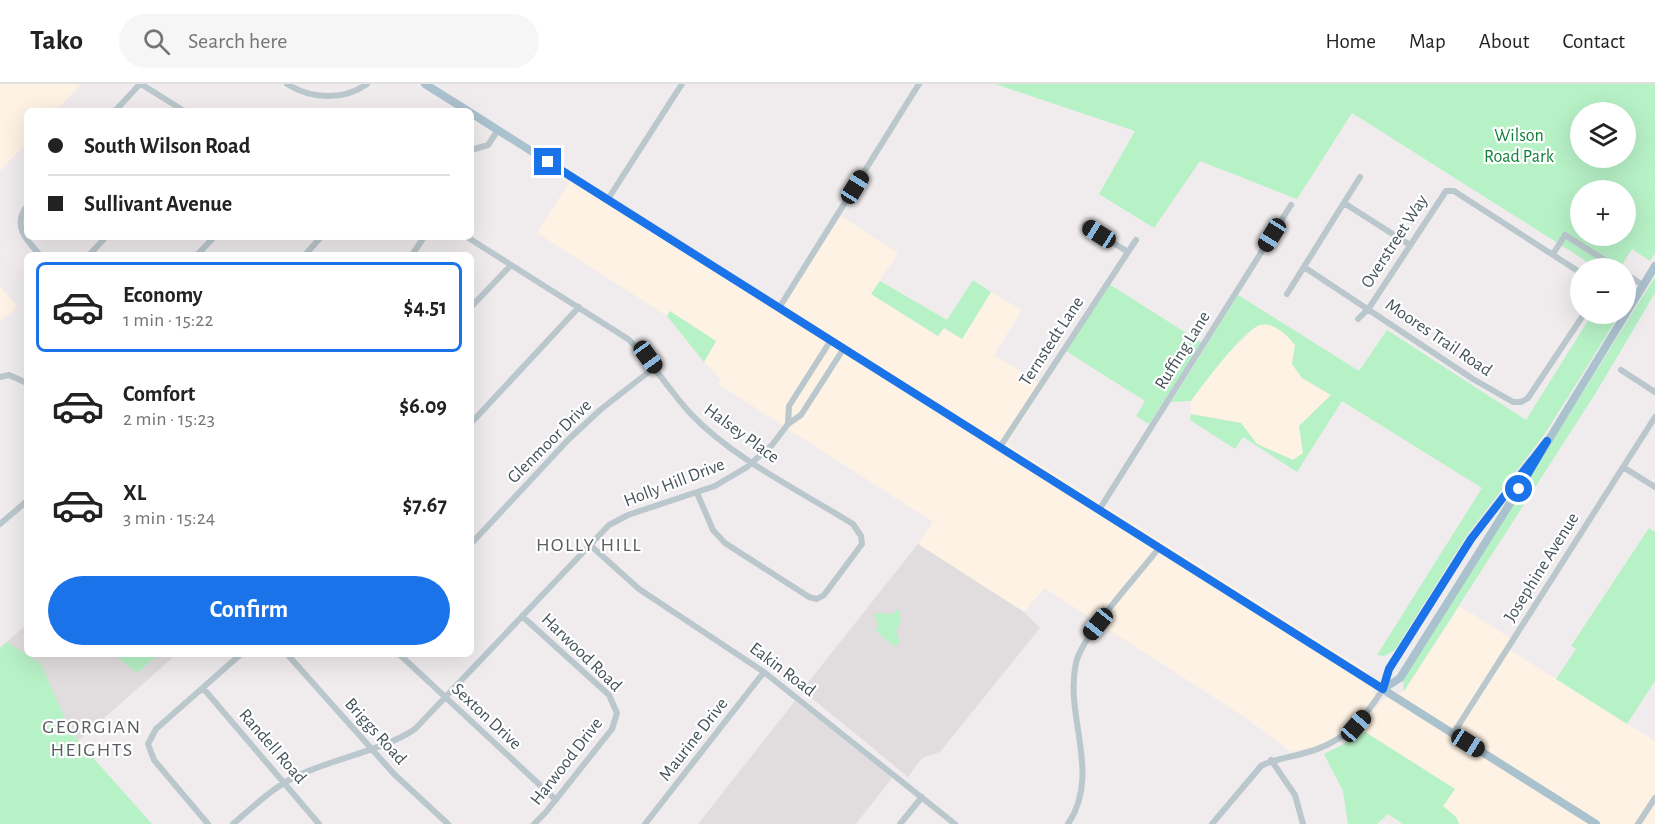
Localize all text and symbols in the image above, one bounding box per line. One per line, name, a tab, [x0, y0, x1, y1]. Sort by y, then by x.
search box	[119, 14, 539, 68]
icon: search	[140, 25, 173, 58]
text: Tako	[30, 27, 83, 55]
text: Search here	[188, 30, 288, 52]
text: Home	[1325, 31, 1376, 52]
text: Map	[1409, 31, 1446, 52]
text: About	[1479, 31, 1529, 52]
text: Contact	[1562, 31, 1625, 52]
map controls	[1570, 102, 1636, 324]
button: layers	[1570, 102, 1636, 168]
park label: Wilson Road Park	[1484, 127, 1555, 166]
text: South Wilson Road	[84, 135, 250, 157]
route end	[534, 148, 561, 175]
car	[838, 167, 872, 207]
button: +	[1570, 180, 1636, 246]
street label: Overstreet Way	[1358, 191, 1432, 291]
text: Sullivant Avenue	[84, 193, 232, 215]
car	[1255, 215, 1289, 255]
car	[1079, 217, 1119, 251]
button: −	[1570, 258, 1636, 324]
icon: car	[51, 280, 105, 334]
text: Economy	[123, 284, 203, 306]
street label: Ternstedt Lane	[1016, 294, 1087, 390]
text: $4.51	[404, 296, 447, 318]
street label: Moores Trail Road	[1382, 296, 1495, 380]
street label: Ruffing Lane	[1152, 308, 1214, 393]
text: 1 min · 15:22	[123, 310, 214, 330]
car	[630, 337, 666, 377]
icon: car	[51, 379, 105, 433]
text: Comfort	[123, 383, 195, 405]
text: $6.09	[399, 395, 447, 417]
street label: Glenmoor Drive	[504, 396, 595, 487]
street label: Halsey Place	[701, 401, 782, 467]
text: 2 min · 15:23	[123, 409, 215, 429]
street label: Holly Hill Drive	[622, 455, 727, 510]
route start	[1505, 475, 1532, 502]
icon: car	[51, 478, 105, 532]
text: XL	[123, 482, 146, 504]
text: $7.67	[402, 494, 447, 516]
text: 3 min · 15:24	[123, 508, 215, 528]
street label: Josephine Avenue	[1501, 510, 1583, 625]
district label: HOLLY HILL	[536, 535, 642, 555]
button: Confirm	[48, 576, 450, 645]
car	[1080, 604, 1116, 644]
street label: Harwood Road	[538, 610, 625, 695]
street label: Eakin Road	[746, 639, 819, 700]
street label: Sexton Drive	[448, 680, 525, 753]
street label: Briggs Road	[341, 695, 410, 768]
street label: Maurine Drive	[656, 695, 732, 784]
street label: Randell Road	[235, 706, 309, 787]
car	[1337, 707, 1375, 745]
street label: Harwood Drive	[527, 715, 606, 809]
district label: GEORGIAN HEIGHTS	[42, 717, 142, 760]
car	[1448, 726, 1488, 760]

